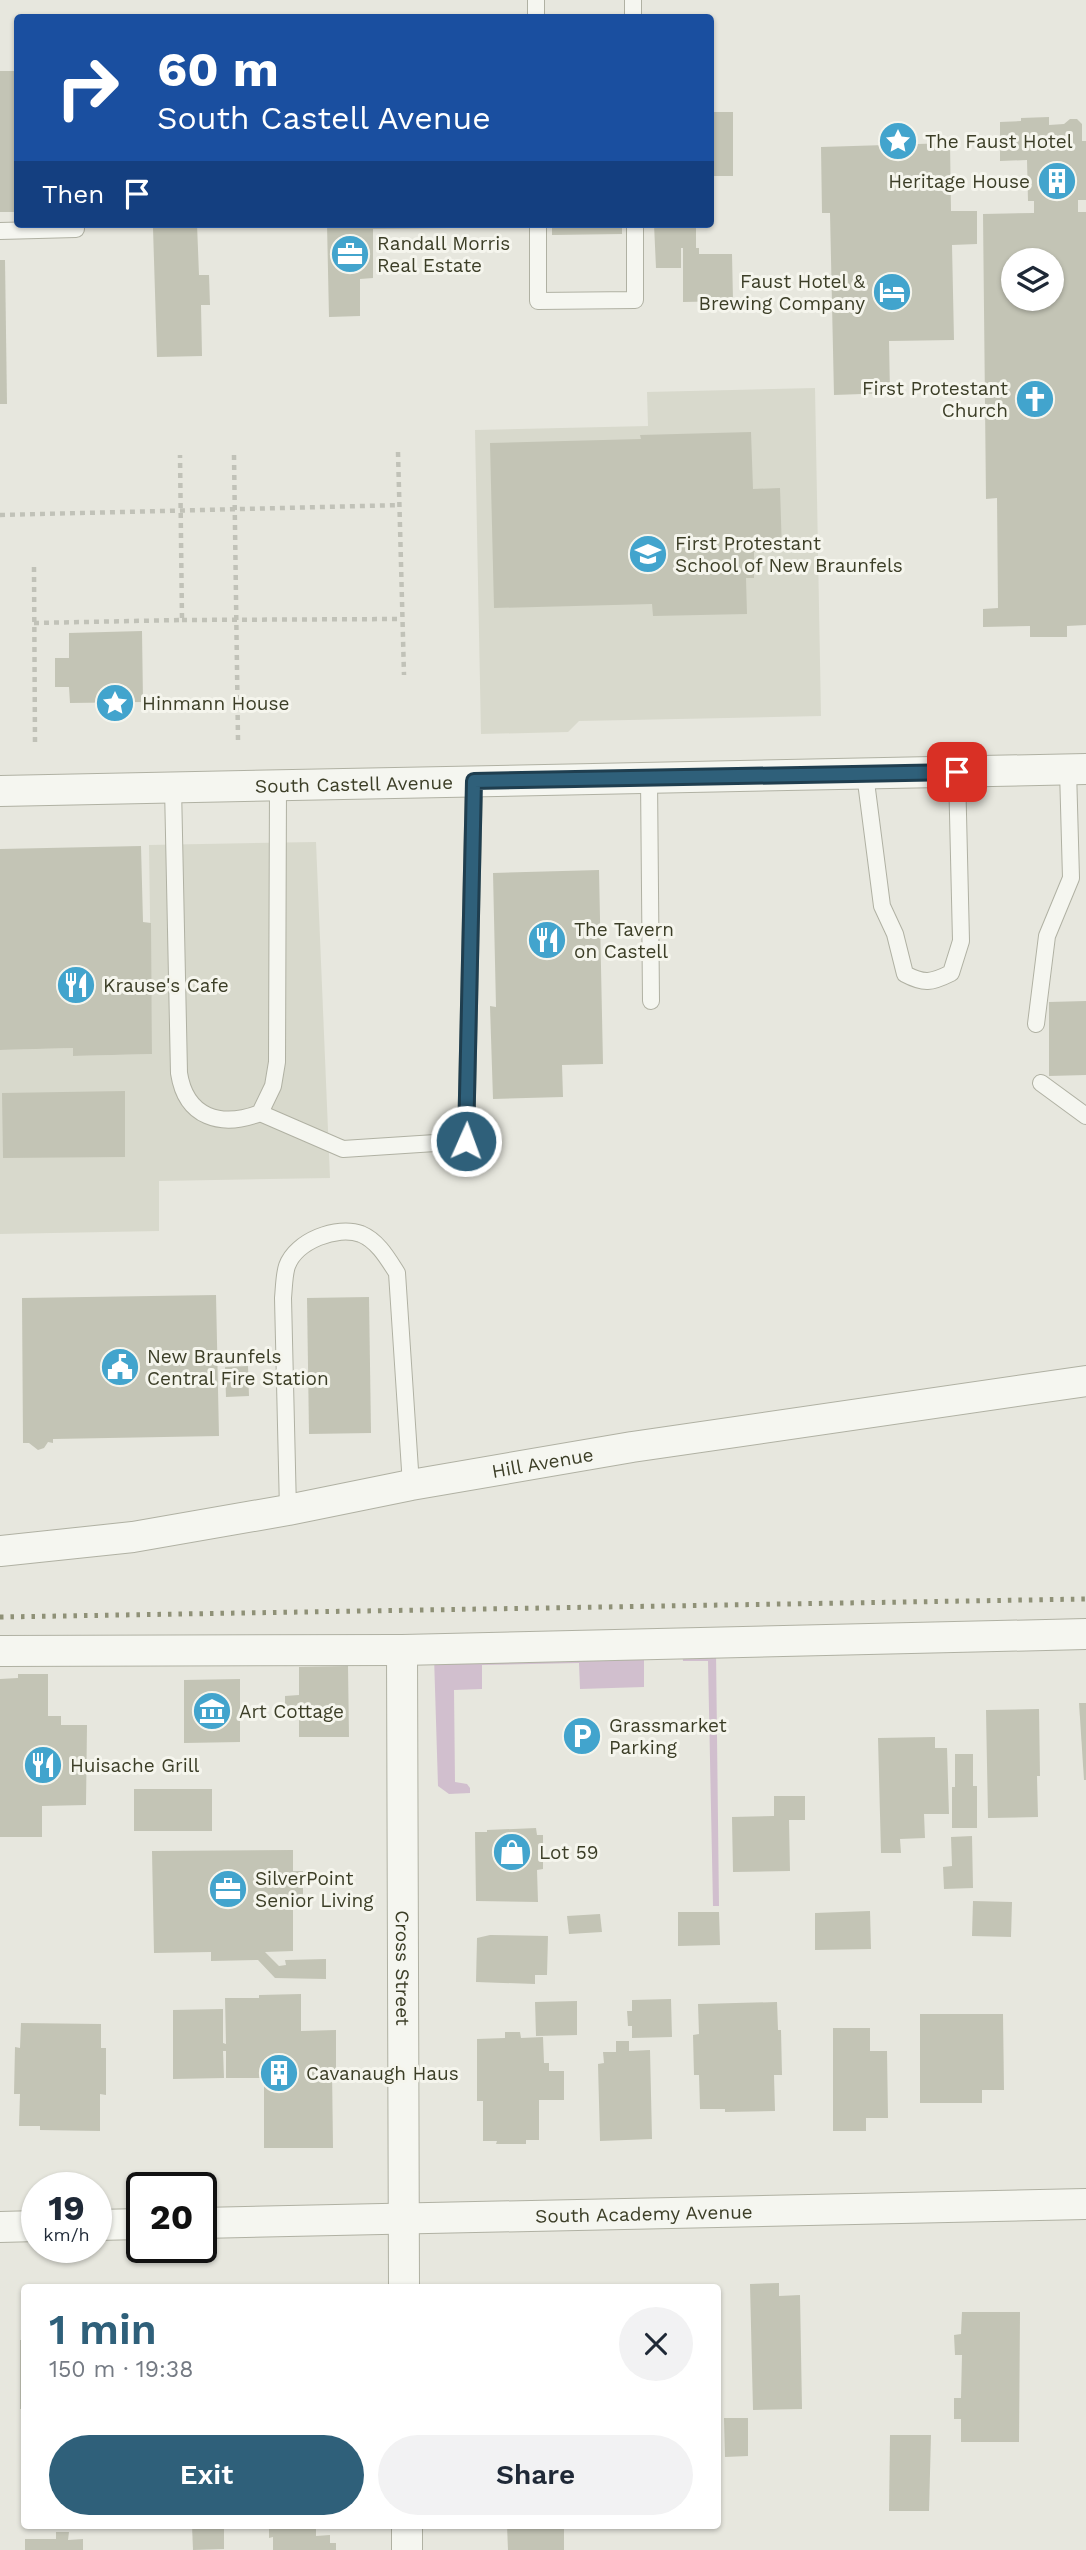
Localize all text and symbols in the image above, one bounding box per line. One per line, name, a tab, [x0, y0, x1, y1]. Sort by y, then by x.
text: 60 m	[157, 40, 279, 98]
icon: right	[42, 42, 133, 133]
text: South Castell Avenue	[157, 99, 491, 137]
place icon: The Faust Hotel	[877, 120, 919, 162]
place label: The Faust Hotel	[925, 130, 1073, 153]
building icon: Heritage House	[1036, 160, 1078, 202]
place label: Heritage House	[888, 170, 1030, 193]
icon: arrive	[118, 175, 156, 213]
text: Then	[42, 179, 104, 209]
place label: Randall Morris Real Estate	[377, 232, 510, 277]
office icon: Randall Morris Real Estate	[329, 233, 371, 275]
map controls	[1001, 248, 1064, 311]
button: layers	[1001, 248, 1064, 311]
place label: Faust Hotel & Brewing Company	[699, 270, 865, 315]
hotel icon: Faust Hotel & Brewing Company	[871, 271, 913, 313]
place label: First Protestant Church	[862, 377, 1008, 422]
church icon: First Protestant Church	[1014, 378, 1056, 420]
place label: First Protestant School of New Braunfels	[675, 532, 903, 577]
school or university icon: First Protestant School of New Braunfels	[627, 533, 669, 575]
place icon: Hinmann House	[94, 682, 136, 724]
place label: Hinmann House	[142, 692, 290, 715]
pin	[927, 742, 987, 802]
icon: arrive	[938, 753, 976, 791]
street label: South Castell Avenue	[255, 770, 453, 797]
place label: The Tavern on Castell	[574, 918, 674, 963]
restaurant icon: The Tavern on Castell	[526, 919, 568, 961]
restaurant icon: Krause's Cafe	[55, 964, 97, 1006]
place label: Krause's Cafe	[103, 974, 229, 997]
position arrow	[429, 1104, 503, 1178]
place label: New Braunfels Central Fire Station	[147, 1345, 329, 1390]
public building icon: New Braunfels Central Fire Station	[99, 1346, 141, 1388]
street label: Hill Avenue	[490, 1442, 595, 1482]
museum icon: Art Cottage	[191, 1690, 233, 1732]
place label: Art Cottage	[239, 1700, 344, 1723]
place label: Grassmarket Parking	[609, 1714, 727, 1759]
parking icon: Grassmarket Parking	[561, 1715, 603, 1757]
restaurant icon: Huisache Grill	[22, 1744, 64, 1786]
place label: Huisache Grill	[70, 1754, 200, 1777]
shop icon: Lot 59	[491, 1831, 533, 1873]
place label: Lot 59	[539, 1841, 599, 1864]
place label: SilverPoint Senior Living	[255, 1867, 374, 1912]
office icon: SilverPoint Senior Living	[207, 1868, 249, 1910]
street label: Cross Street	[391, 1910, 415, 2026]
building icon: Cavanaugh Haus	[258, 2052, 300, 2094]
place label: Cavanaugh Haus	[306, 2062, 459, 2085]
speed limit sign: 20	[126, 2172, 217, 2263]
text: 19	[48, 2187, 85, 2229]
street label: South Academy Avenue	[535, 2200, 753, 2227]
text: km/h	[43, 2224, 90, 2245]
text: 1 min	[49, 2305, 157, 2354]
button: close	[619, 2307, 693, 2381]
text: 150 m · 19:38	[49, 2356, 193, 2383]
button: Exit	[49, 2435, 364, 2515]
button: Share	[378, 2435, 693, 2515]

